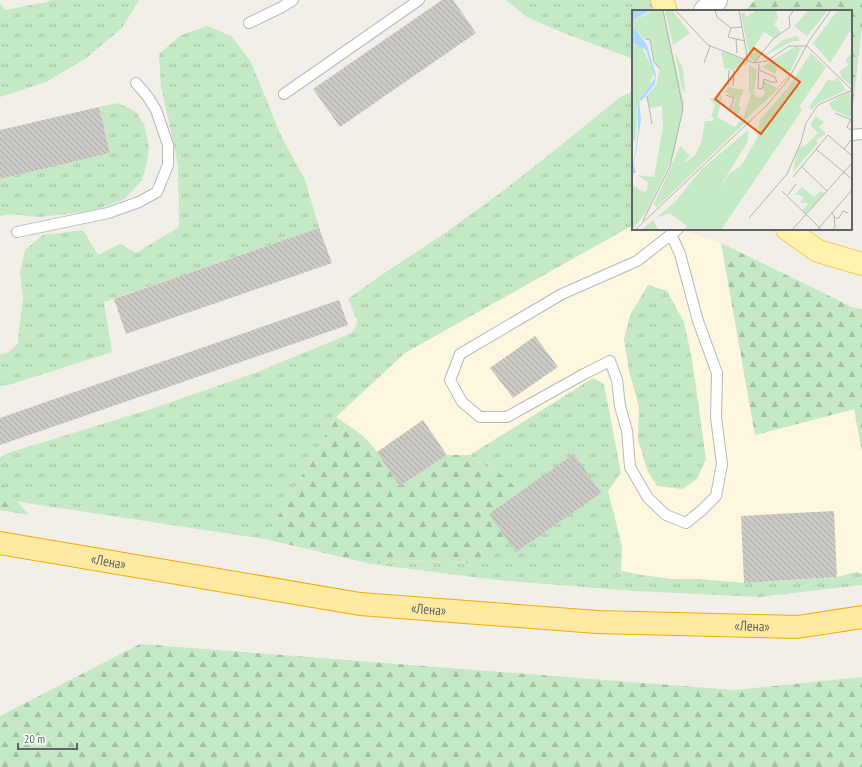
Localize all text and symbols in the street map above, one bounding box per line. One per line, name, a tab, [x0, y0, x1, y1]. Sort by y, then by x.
inset map	[632, 10, 852, 230]
street label: «Лена»	[90, 550, 127, 573]
street label: «Лена»	[410, 599, 447, 620]
street label: «Лена»	[734, 616, 770, 635]
scale bar	[18, 725, 77, 751]
text: 20 m	[24, 731, 45, 746]

